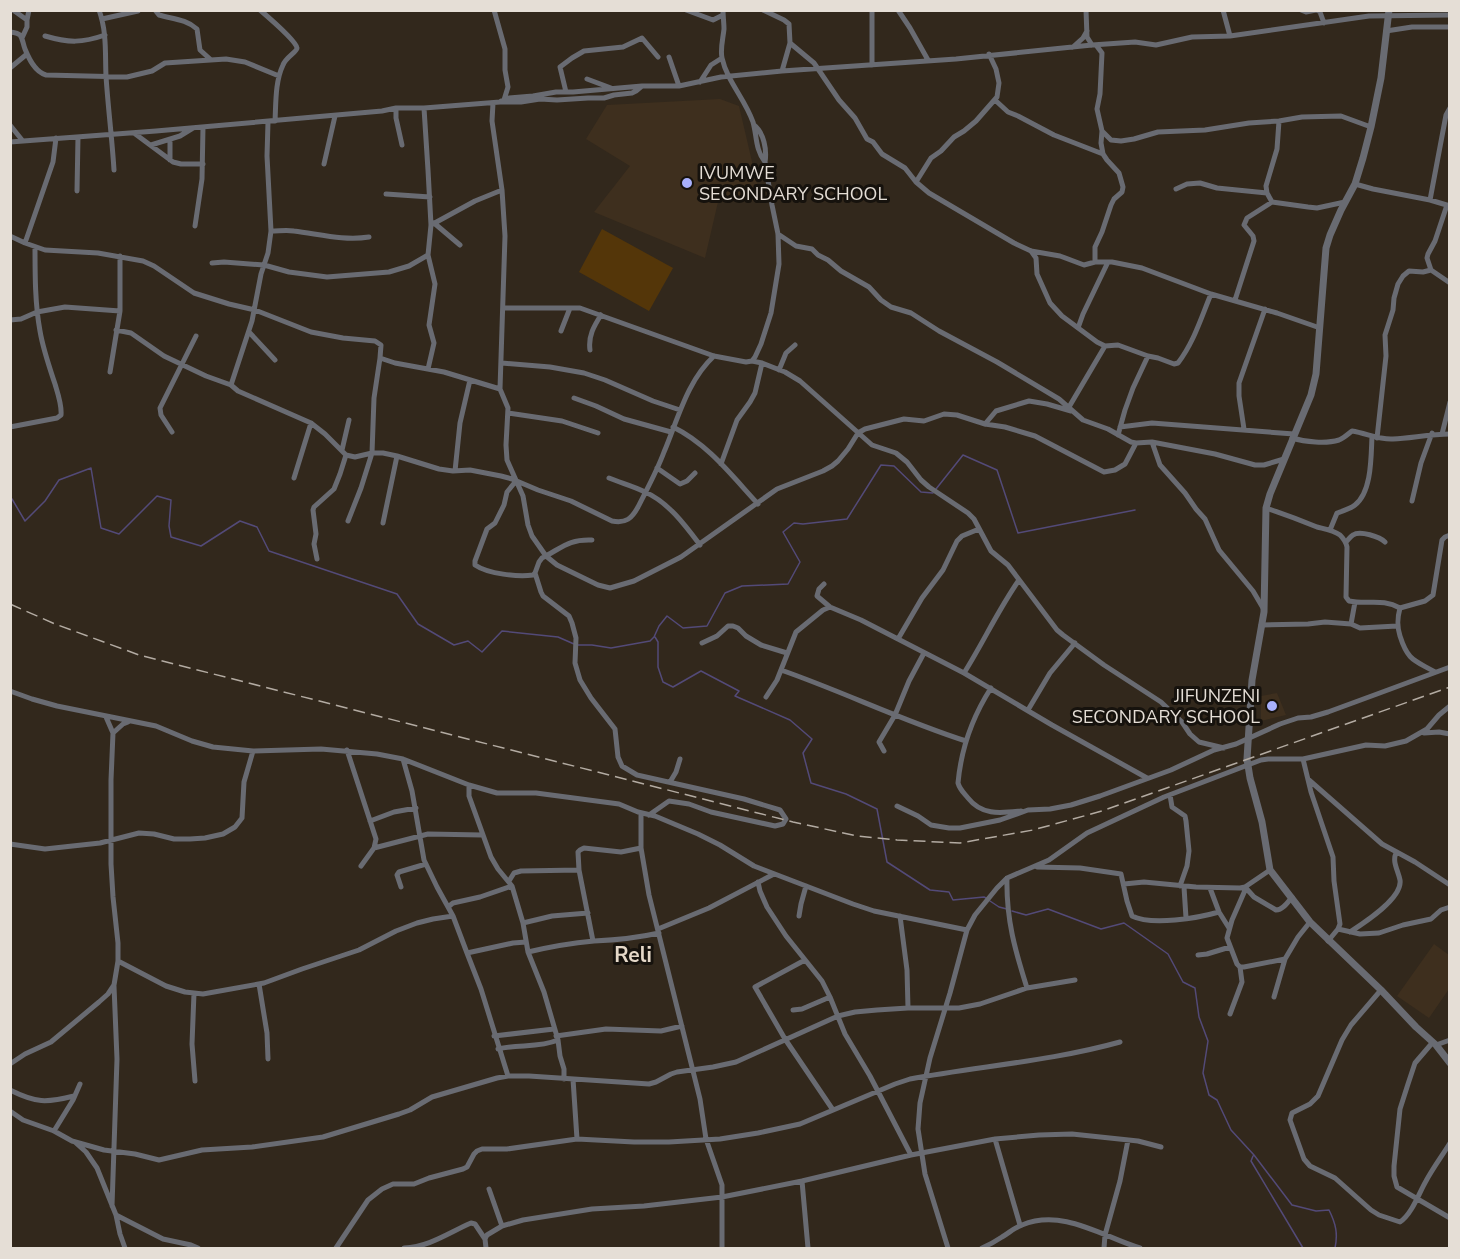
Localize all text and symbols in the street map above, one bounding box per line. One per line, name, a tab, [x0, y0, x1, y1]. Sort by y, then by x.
place label: IVUMWE SECONDARY SCHOOL	[699, 161, 887, 206]
marker: IVUMWE SECONDARY SCHOOL	[680, 176, 694, 190]
place label: JIFUNZENI SECONDARY SCHOOL	[1072, 684, 1260, 729]
marker: JIFUNZENI SECONDARY SCHOOL	[1265, 699, 1279, 713]
district label: Reli	[614, 941, 652, 969]

